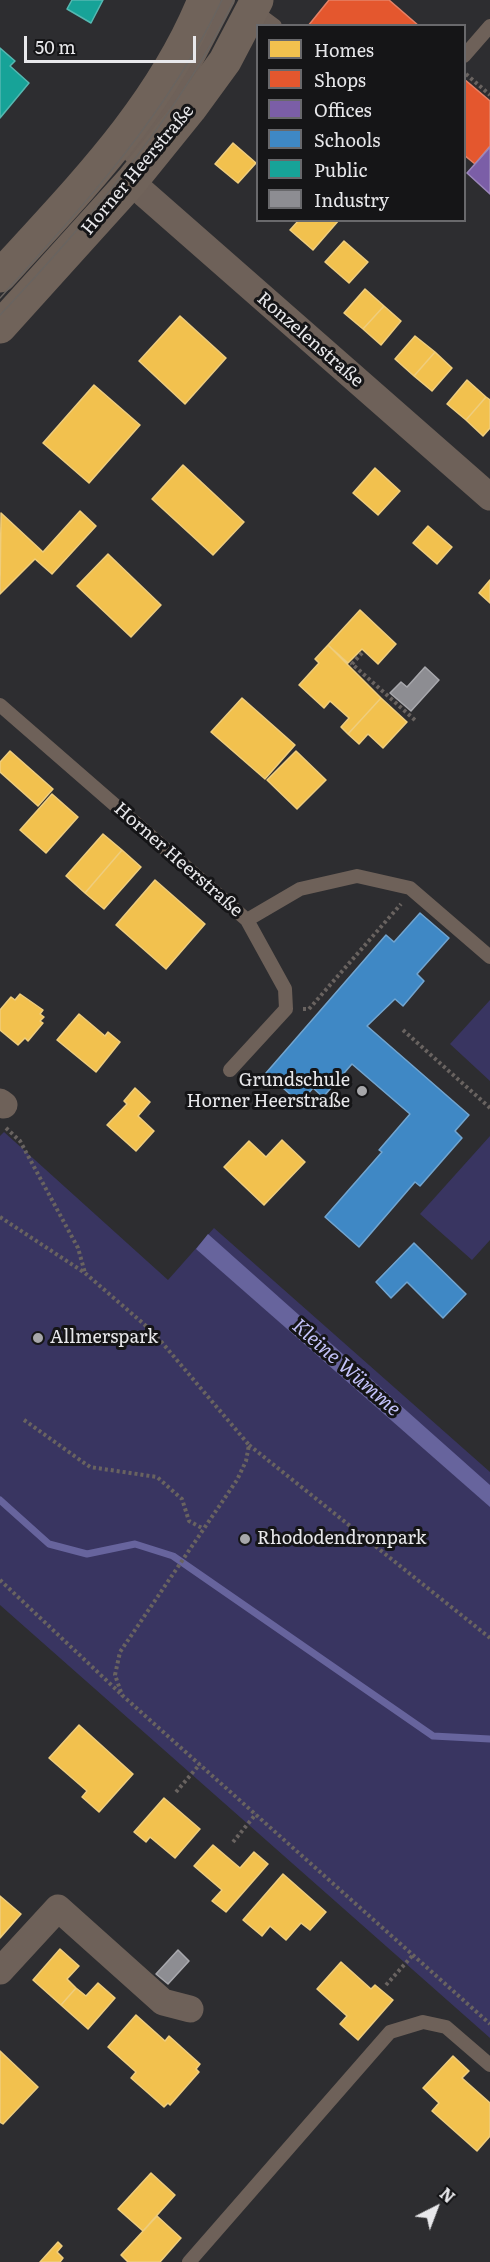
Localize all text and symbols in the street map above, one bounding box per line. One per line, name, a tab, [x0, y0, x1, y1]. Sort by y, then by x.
scale bar	[27, 24, 200, 62]
legend	[256, 24, 466, 222]
text: 50 m	[35, 33, 76, 60]
text: Homes	[314, 36, 374, 63]
text: Shops	[314, 66, 366, 93]
text: Offices	[314, 96, 372, 123]
street label: Horner Heerstraße	[77, 100, 199, 240]
text: Schools	[314, 126, 380, 153]
text: Public	[314, 156, 368, 183]
text: Industry	[314, 186, 389, 213]
street label: Ronzelenstraße	[252, 288, 368, 392]
street label: Horner Heerstraße	[109, 798, 247, 922]
place label: Grundschule Horner Heerstraße	[187, 1070, 350, 1112]
marker: Grundschule Horner Heerstraße	[355, 1084, 369, 1098]
water label: Kleine Wümme	[287, 1314, 405, 1422]
place label: Allmerspark	[50, 1327, 158, 1349]
marker: Allmerspark	[31, 1331, 45, 1345]
place label: Rhododendronpark	[257, 1528, 427, 1550]
marker: Rhododendronpark	[238, 1532, 252, 1546]
north arrow	[406, 2178, 466, 2238]
text: N	[435, 2181, 461, 2208]

